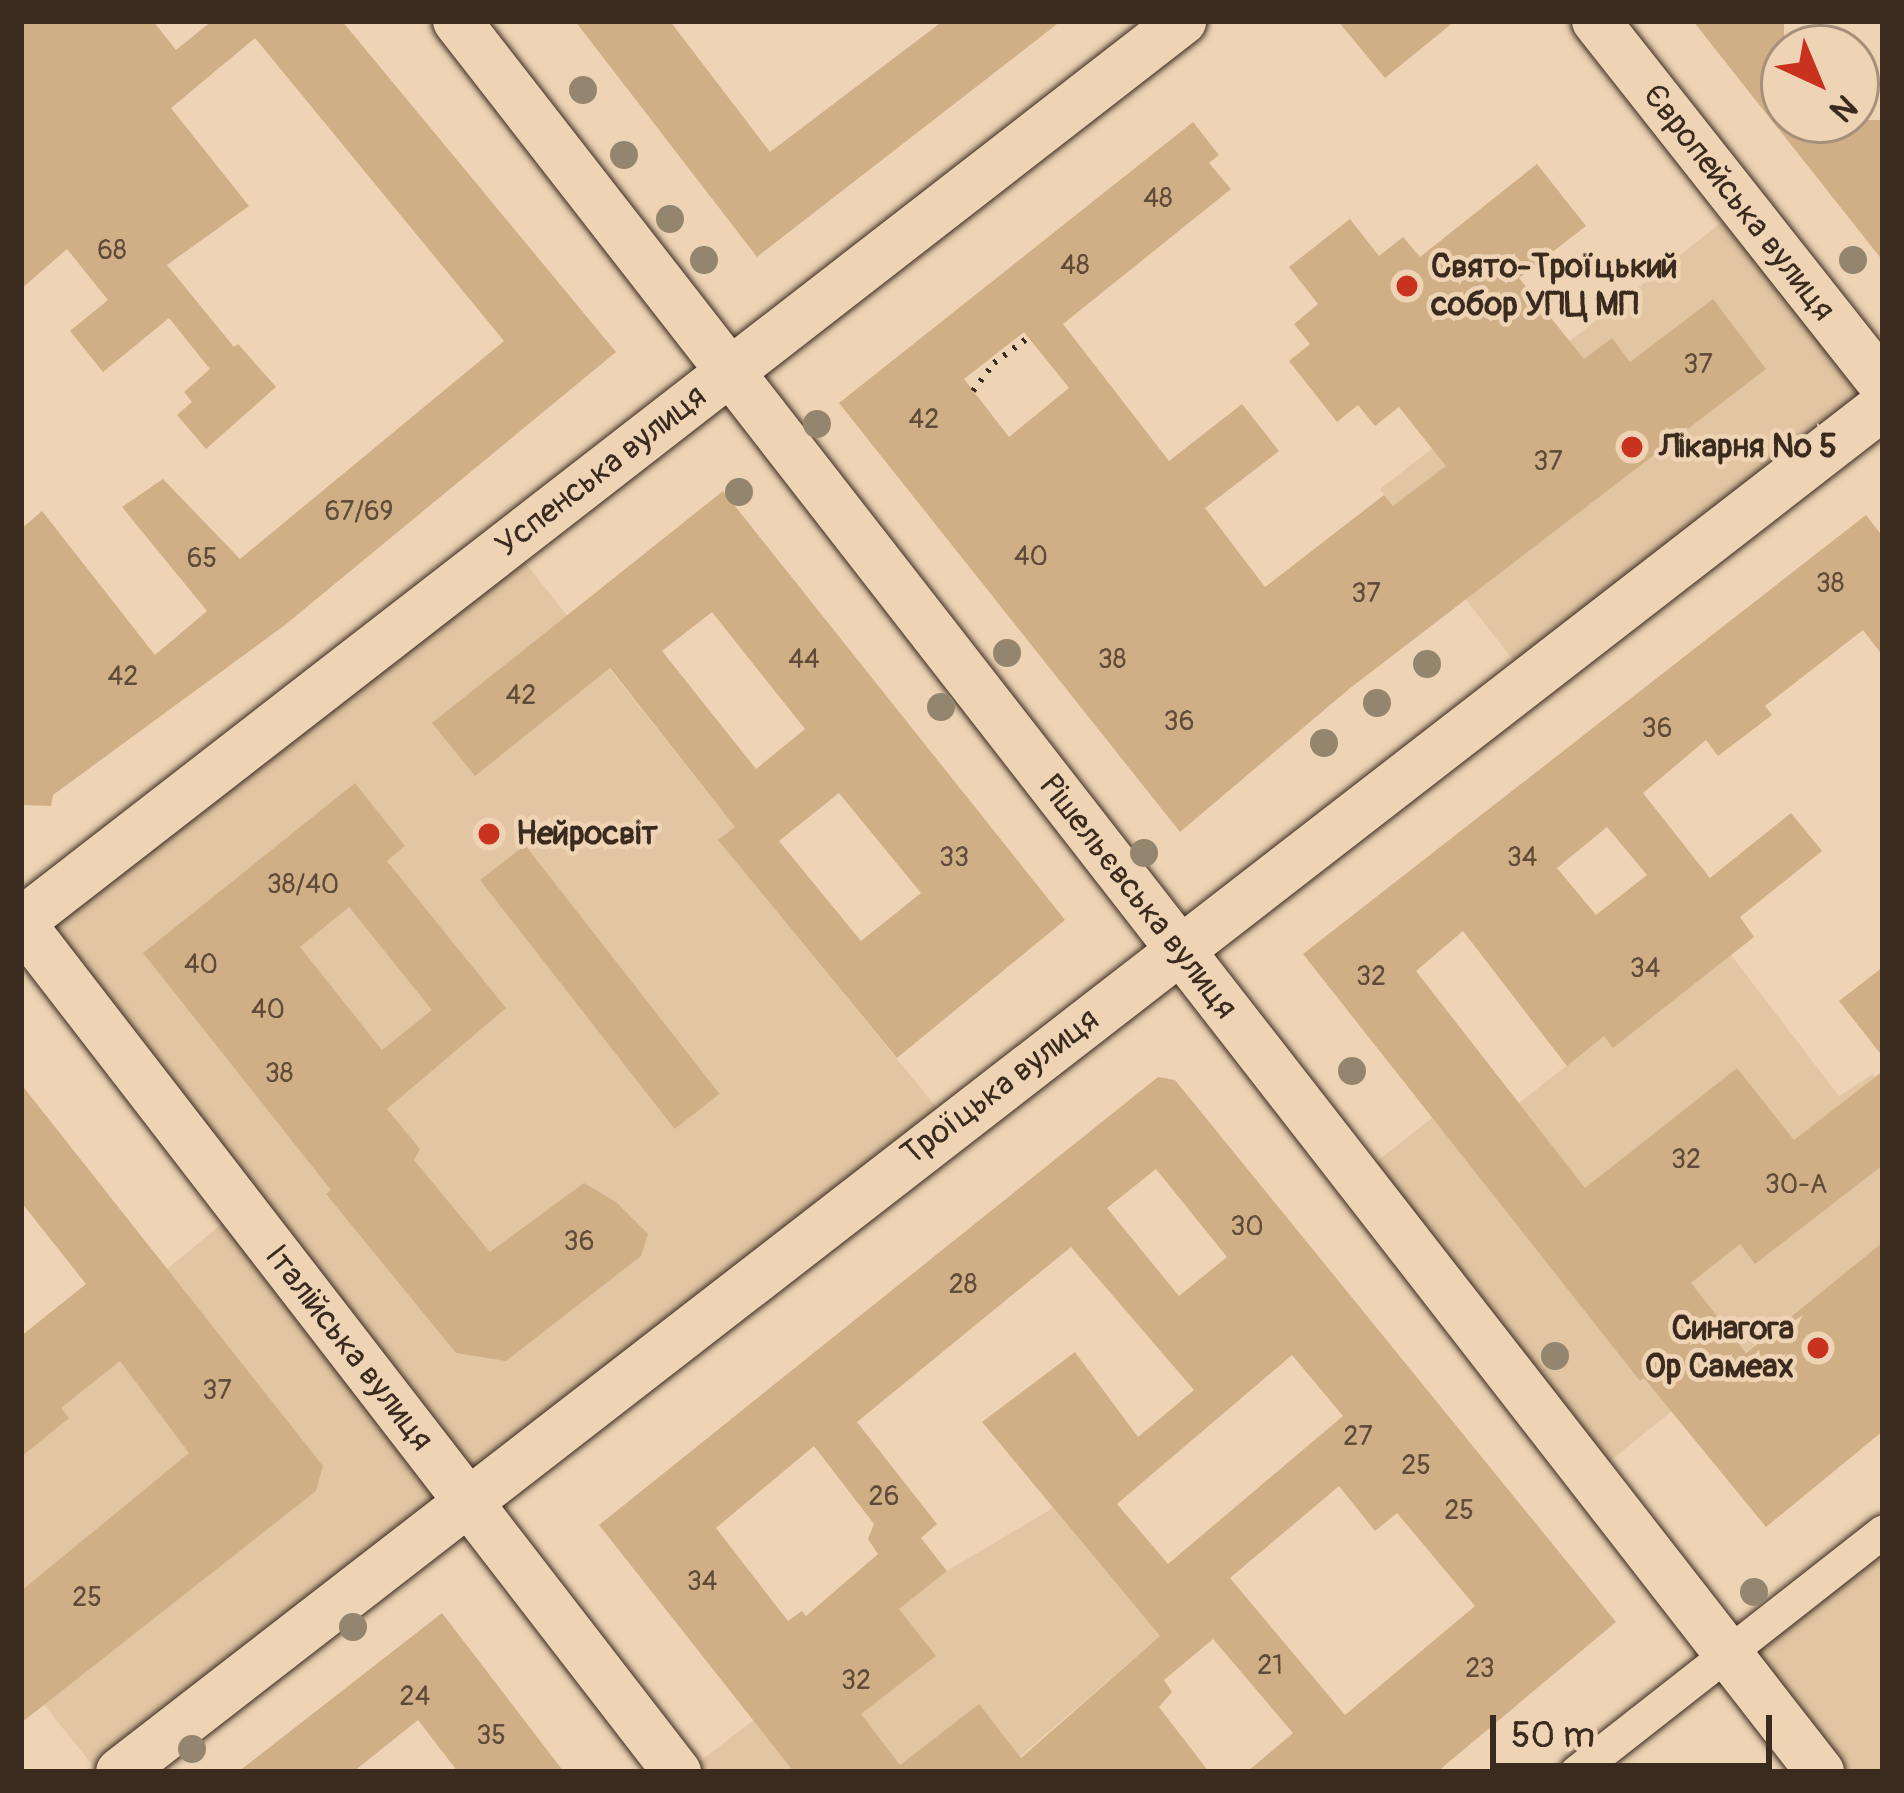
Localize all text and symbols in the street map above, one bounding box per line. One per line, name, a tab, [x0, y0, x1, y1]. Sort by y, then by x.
north arrow	[1760, 24, 1880, 144]
street label: Європейська вулиця	[1635, 77, 1843, 329]
text: N	[1821, 86, 1866, 131]
house number: 48	[1143, 183, 1173, 215]
house number: 68	[97, 235, 127, 267]
place label: Свято-Троїцький собор УПЦ МП	[1431, 247, 1678, 325]
house number: 48	[1060, 250, 1090, 282]
marker: Свято-Троїцький собор УПЦ МП	[1394, 273, 1420, 299]
house number: 37	[1683, 349, 1713, 381]
street label: Успенська вулиця	[488, 377, 714, 565]
house number: 42	[909, 404, 939, 436]
place label: Лікарня № 5	[1659, 427, 1837, 467]
marker: Лікарня № 5	[1616, 431, 1648, 463]
house number: 37	[1533, 446, 1563, 478]
house number: 67/69	[324, 496, 394, 528]
house number: 40	[1014, 541, 1048, 573]
house number: 65	[187, 543, 217, 575]
house number: 38	[1816, 568, 1844, 600]
house number: 37	[1351, 578, 1381, 610]
house number: 44	[788, 644, 820, 676]
house number: 38	[1098, 644, 1126, 676]
house number: 42	[108, 661, 138, 693]
house number: 42	[506, 680, 536, 712]
house number: 36	[1164, 706, 1194, 738]
house number: 36	[1642, 713, 1672, 745]
street label: Рішельєвська вулиця	[1031, 767, 1245, 1027]
place label: Нейросвіт	[516, 814, 658, 854]
marker: Нейросвіт	[473, 818, 505, 850]
house number: 33	[939, 842, 969, 874]
house number: 34	[1507, 842, 1537, 874]
house number: 38/40	[267, 869, 339, 901]
house number: 40	[184, 949, 218, 981]
house number: 34	[1630, 953, 1660, 985]
house number: 32	[1356, 961, 1386, 993]
house number: 40	[251, 994, 285, 1026]
street label: Троїцька вулиця	[894, 1000, 1106, 1174]
house number: 38	[265, 1058, 293, 1090]
house number: 32	[1671, 1144, 1701, 1176]
house number: 30-А	[1765, 1169, 1827, 1201]
house number: 30	[1230, 1211, 1264, 1243]
house number: 36	[564, 1226, 594, 1258]
street label: Італійська вулиця	[256, 1237, 442, 1459]
house number: 28	[949, 1269, 977, 1301]
place label: Синагога Ор Самеах	[1645, 1309, 1794, 1387]
marker: Синагога Ор Самеах	[1805, 1335, 1831, 1361]
house number: 37	[202, 1375, 232, 1407]
house number: 27	[1343, 1421, 1373, 1453]
house number: 25	[1401, 1450, 1431, 1482]
house number: 26	[869, 1481, 899, 1513]
house number: 25	[1444, 1495, 1474, 1527]
house number: 34	[687, 1566, 717, 1598]
house number: 25	[72, 1582, 102, 1614]
house number: 21	[1257, 1650, 1283, 1682]
house number: 23	[1465, 1653, 1495, 1685]
house number: 32	[841, 1665, 871, 1697]
house number: 24	[400, 1681, 430, 1713]
scale bar	[1496, 1691, 1778, 1765]
text: 50 m	[1511, 1713, 1595, 1758]
house number: 35	[476, 1720, 506, 1752]

